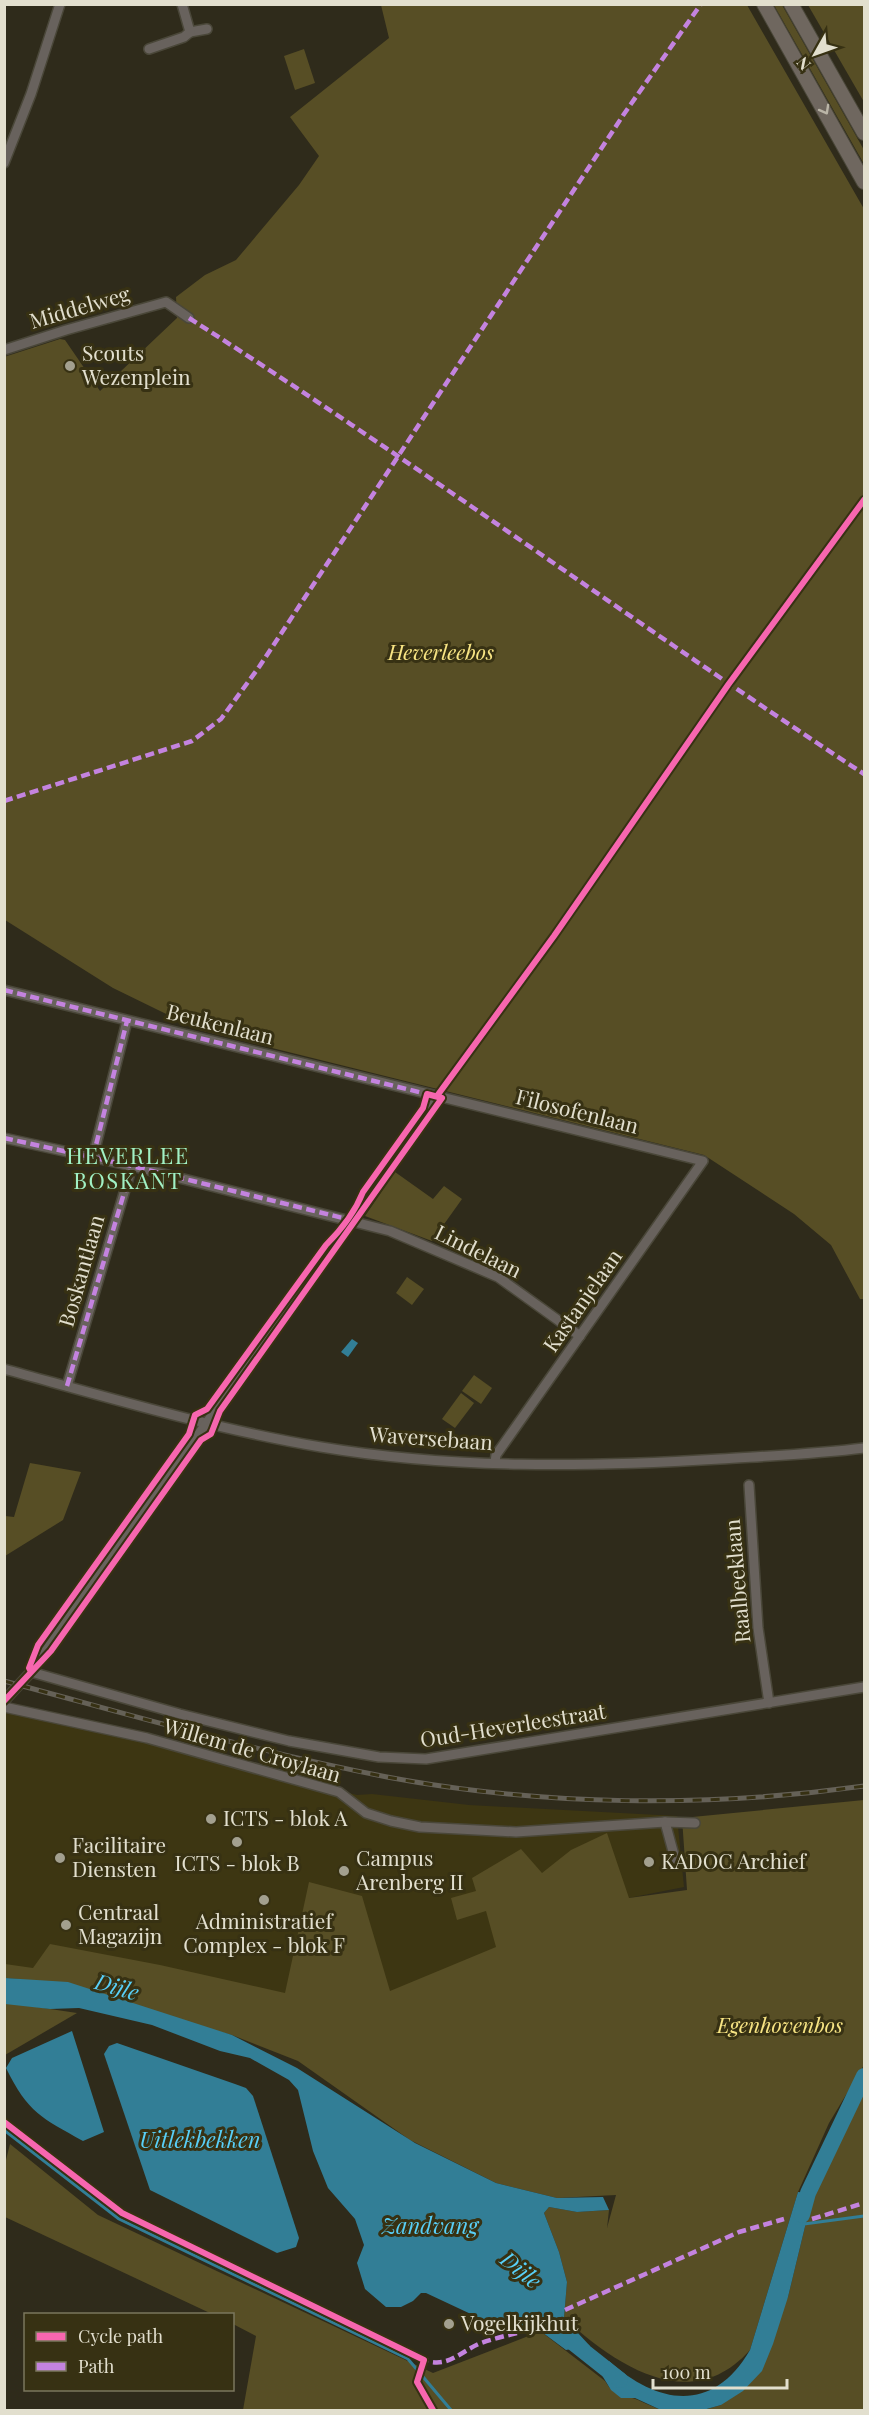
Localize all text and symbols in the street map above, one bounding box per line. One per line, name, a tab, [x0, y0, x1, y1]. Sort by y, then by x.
north arrow	[785, 24, 845, 84]
text: N	[791, 52, 815, 75]
one-way arrow	[818, 104, 829, 114]
street label: Middelweg	[26, 278, 133, 334]
place label: Scouts Wezenplein	[81, 338, 191, 390]
marker: Scouts Wezenplein	[63, 359, 77, 373]
park label: Heverleebos	[387, 637, 494, 665]
street label: Beukenlaan	[164, 996, 277, 1050]
street label: Filosofenlaan	[513, 1081, 642, 1139]
district label: HEVERLEE BOSKANT	[66, 1140, 190, 1195]
street label: Boskantlaan	[51, 1211, 110, 1330]
street label: Lindelaan	[431, 1217, 527, 1283]
street label: Kastanjelaan	[536, 1242, 627, 1357]
street label: Waversebaan	[367, 1419, 494, 1455]
street label: Raalbeeklaan	[717, 1518, 755, 1644]
street label: Oud-Heverleestraat	[418, 1695, 608, 1753]
street label: Willem de Croylaan	[160, 1710, 345, 1788]
place label: ICTS - blok A	[223, 1803, 348, 1831]
marker: ICTS - blok A	[204, 1812, 218, 1826]
place label: Facilitaire Diensten	[72, 1830, 166, 1882]
marker: ICTS - blok B	[230, 1835, 244, 1849]
place label: Campus Arenberg II	[355, 1843, 464, 1895]
place label: KADOC Archief	[661, 1846, 808, 1874]
place label: ICTS - blok B	[174, 1848, 300, 1876]
marker: Facilitaire Diensten	[53, 1851, 67, 1865]
marker: KADOC Archief	[642, 1855, 656, 1869]
marker: Campus Arenberg II	[337, 1864, 351, 1878]
marker: Administratief Complex - blok F	[257, 1893, 271, 1907]
place label: Centraal Magazijn	[78, 1897, 163, 1949]
place label: Administratief Complex - blok F	[183, 1906, 345, 1958]
marker: Centraal Magazijn	[59, 1918, 73, 1932]
water label: Dijle	[91, 1965, 143, 2007]
park label: Egenhovenbos	[716, 2010, 843, 2038]
water label: Uitlekbekken	[139, 2124, 261, 2154]
water label: Zandvang	[381, 2210, 480, 2240]
water label: Dijle	[494, 2243, 549, 2295]
place label: Vogelkijkhut	[460, 2308, 579, 2336]
legend	[24, 2313, 234, 2391]
marker: Vogelkijkhut	[442, 2317, 456, 2331]
text: Cycle path	[78, 2324, 163, 2348]
scale bar	[653, 2352, 786, 2390]
text: Path	[78, 2354, 115, 2378]
text: 100 m	[662, 2360, 711, 2384]

